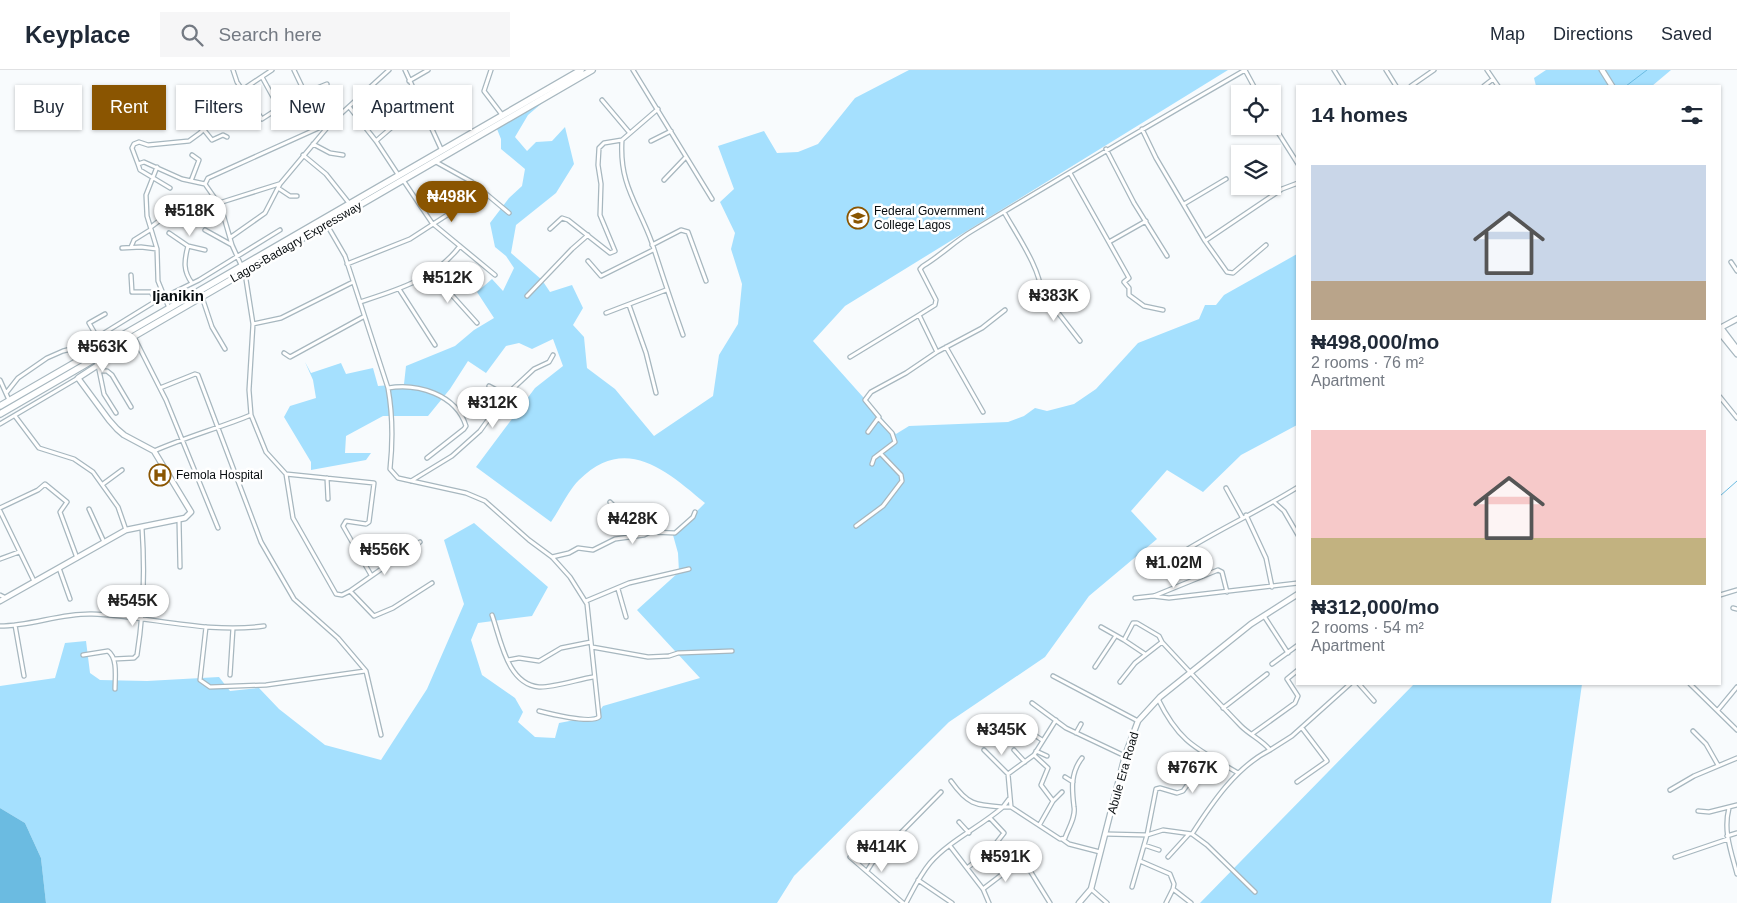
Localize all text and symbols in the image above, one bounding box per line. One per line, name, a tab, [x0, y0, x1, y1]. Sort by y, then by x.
search box	[160, 12, 510, 57]
text: Keyplace	[25, 21, 130, 48]
icon: search	[178, 21, 206, 49]
text: Search here	[218, 24, 322, 45]
text: Map	[1490, 24, 1525, 44]
text: Directions	[1553, 24, 1633, 44]
text: Saved	[1661, 24, 1712, 44]
chip: Buy	[15, 85, 82, 130]
chip: Rent	[92, 85, 166, 130]
chip: Filters	[176, 85, 261, 130]
chip: New	[271, 85, 343, 130]
chip: Apartment	[353, 85, 472, 130]
map controls	[1231, 85, 1281, 195]
button: locate	[1231, 85, 1281, 135]
icon: filters	[1678, 101, 1706, 129]
text: 14 homes	[1311, 103, 1408, 126]
button: layers	[1231, 145, 1281, 195]
pin: ₦498K	[417, 180, 487, 223]
text: ₦498K	[427, 188, 477, 205]
pin: ₦518K	[155, 194, 225, 237]
icon: home	[1464, 198, 1554, 288]
street label: Lagos-Badagry Expressway	[228, 199, 364, 285]
text: ₦518K	[165, 202, 215, 219]
place label: Federal Government College Lagos	[874, 204, 985, 232]
school or university icon: Federal Government College Lagos	[846, 206, 870, 230]
pin: ₦512K	[413, 262, 483, 304]
text: ₦512K	[423, 269, 473, 286]
pin: ₦383K	[1019, 280, 1089, 322]
district label: Ijanikin	[152, 287, 204, 304]
text: ₦383K	[1029, 287, 1079, 304]
pin: ₦563K	[68, 330, 138, 373]
text: ₦498,000/mo	[1311, 330, 1439, 353]
text: ₦563K	[78, 338, 128, 355]
text: 2 rooms · 76 m²	[1311, 354, 1424, 371]
text: Apartment	[1311, 372, 1385, 389]
pin: ₦312K	[458, 386, 528, 429]
text: ₦312K	[468, 394, 518, 411]
hospital icon: Femola Hospital	[148, 463, 172, 487]
icon: home	[1464, 463, 1554, 553]
place label: Femola Hospital	[176, 468, 263, 482]
pin: ₦428K	[598, 502, 668, 545]
text: ₦428K	[608, 510, 658, 527]
pin: ₦556K	[350, 534, 420, 576]
text: ₦556K	[360, 541, 410, 558]
pin: ₦1.02M	[1133, 546, 1215, 589]
text: ₦1.02M	[1146, 554, 1202, 571]
pin: ₦545K	[98, 584, 168, 627]
text: ₦545K	[108, 592, 158, 609]
text: ₦312,000/mo	[1311, 595, 1439, 618]
text: 2 rooms · 54 m²	[1311, 619, 1424, 636]
text: Apartment	[1311, 637, 1385, 654]
pin: ₦345K	[967, 714, 1037, 756]
text: ₦345K	[977, 721, 1027, 738]
street label: Abule Era Road	[1105, 730, 1141, 816]
pin: ₦767K	[1158, 752, 1228, 794]
text: ₦767K	[1168, 759, 1218, 776]
pin: ₦414K	[847, 830, 917, 873]
text: ₦414K	[857, 838, 907, 855]
pin: ₦591K	[971, 840, 1041, 883]
text: ₦591K	[981, 848, 1031, 865]

